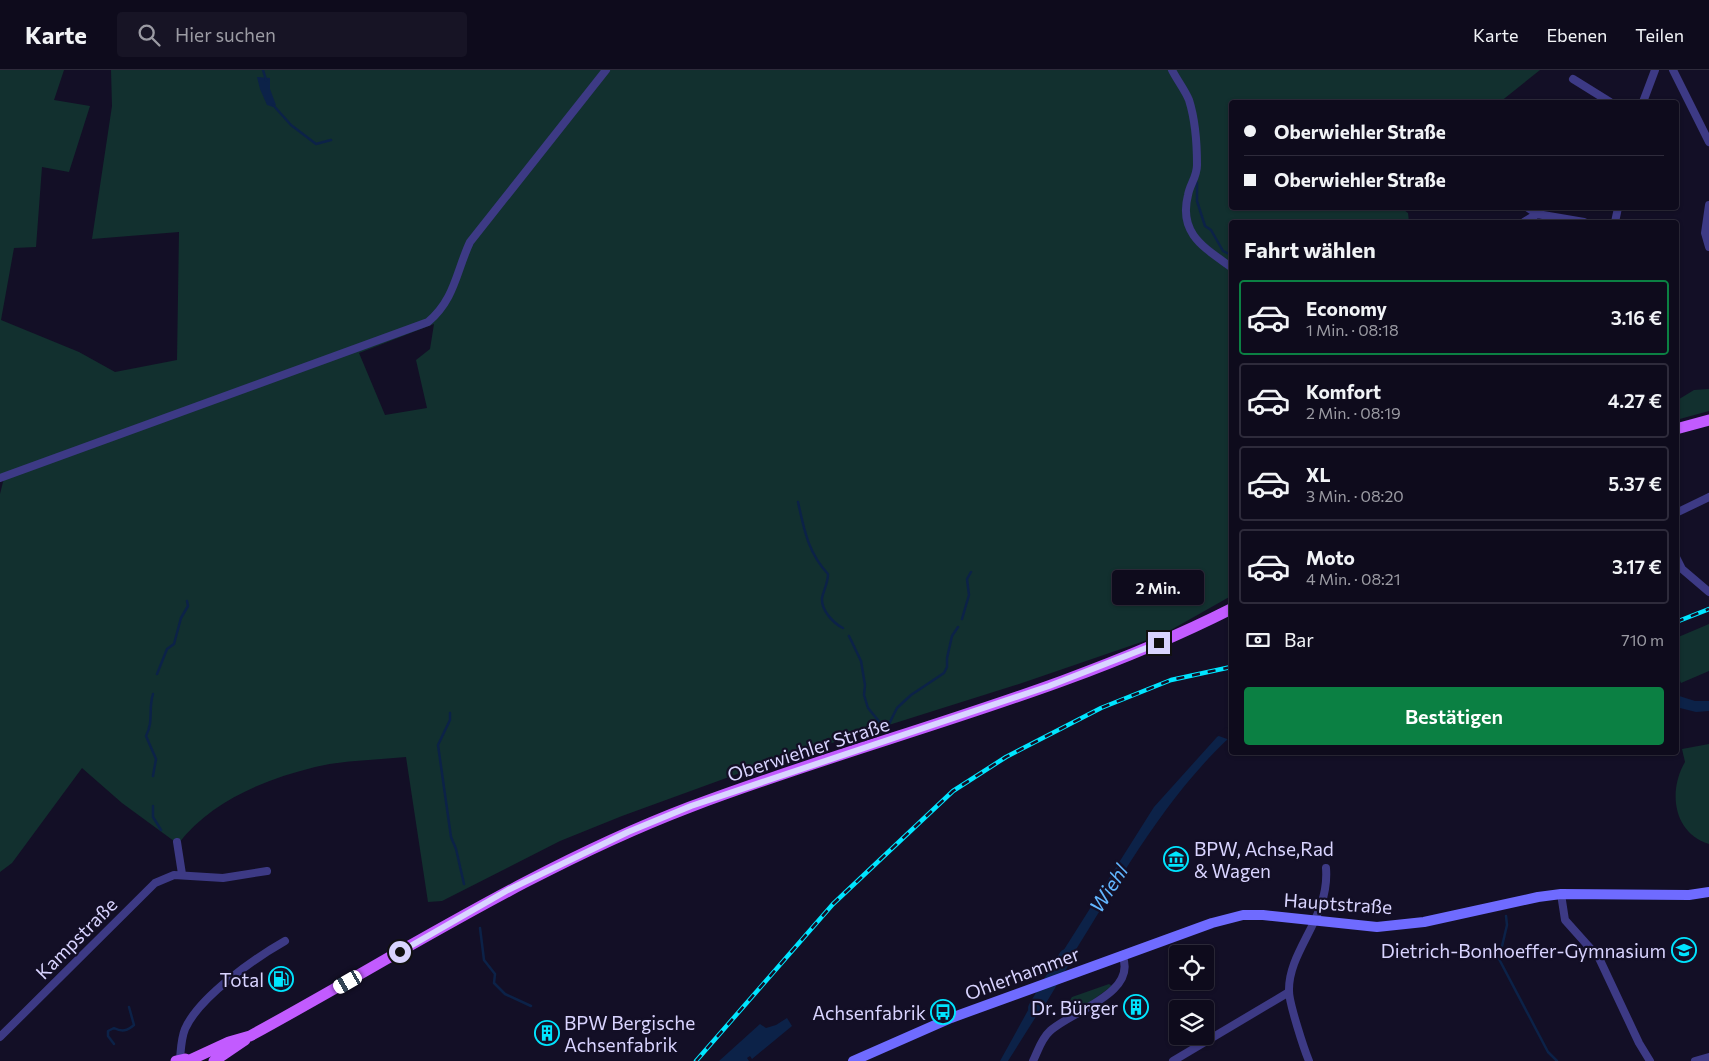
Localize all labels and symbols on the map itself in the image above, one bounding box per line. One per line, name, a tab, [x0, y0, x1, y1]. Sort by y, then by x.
callout: 2 Min.	[1113, 570, 1205, 606]
route end	[1148, 632, 1170, 654]
street label: Oberwiehler Straße	[724, 712, 892, 786]
place label: BPW, Achse,Rad & Wagen	[1194, 837, 1334, 882]
museum icon: BPW, Achse,Rad & Wagen	[1163, 846, 1189, 872]
water label: Wiehl	[1084, 859, 1133, 917]
street label: Hauptstraße	[1283, 888, 1393, 918]
street label: Kampstraße	[31, 893, 121, 983]
school or university icon: Dietrich-Bonhoeffer-Gymnasium	[1671, 937, 1697, 963]
place label: Dietrich-Bonhoeffer-Gymnasium	[1381, 939, 1666, 962]
route start	[389, 941, 411, 963]
street label: Ohlerhammer	[961, 941, 1083, 1004]
fuel station icon: Total	[268, 966, 294, 992]
place label: Total	[220, 968, 264, 991]
car	[331, 968, 364, 996]
building icon: Dr. Bürger	[1123, 994, 1149, 1020]
place label: Dr. Bürger	[1031, 996, 1118, 1019]
bus stop icon: Achsenfabrik	[930, 999, 956, 1025]
place label: Achsenfabrik	[812, 1001, 926, 1024]
place label: BPW Bergische Achsenfabrik	[564, 1011, 695, 1056]
building icon: BPW Bergische Achsenfabrik	[534, 1020, 560, 1046]

